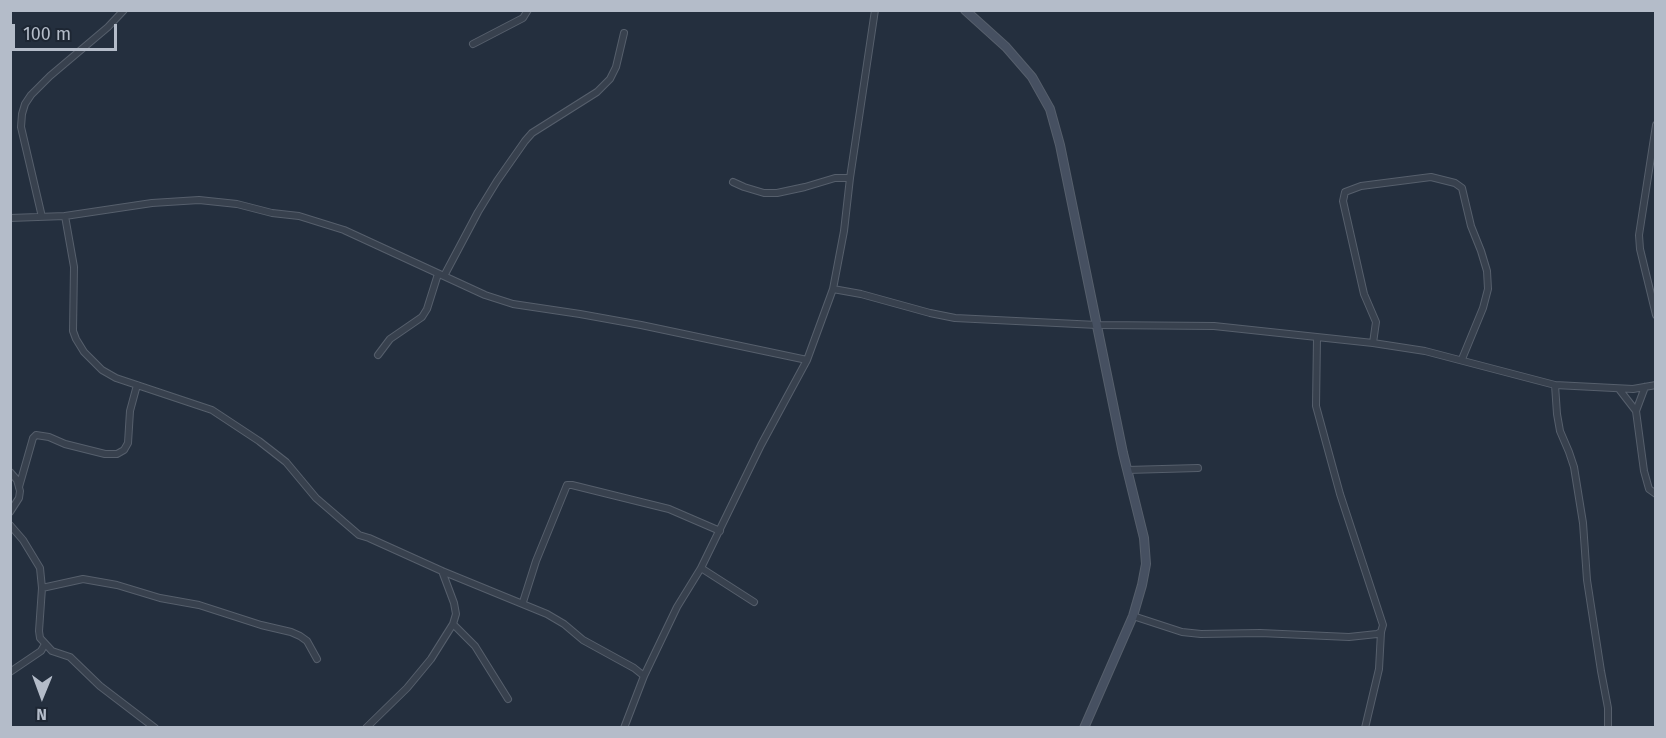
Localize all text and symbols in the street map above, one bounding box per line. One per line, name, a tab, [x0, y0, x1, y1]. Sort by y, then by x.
scale bar	[15, 12, 120, 50]
text: 100 m	[23, 23, 71, 45]
north arrow	[12, 666, 72, 726]
text: N	[36, 705, 47, 724]

